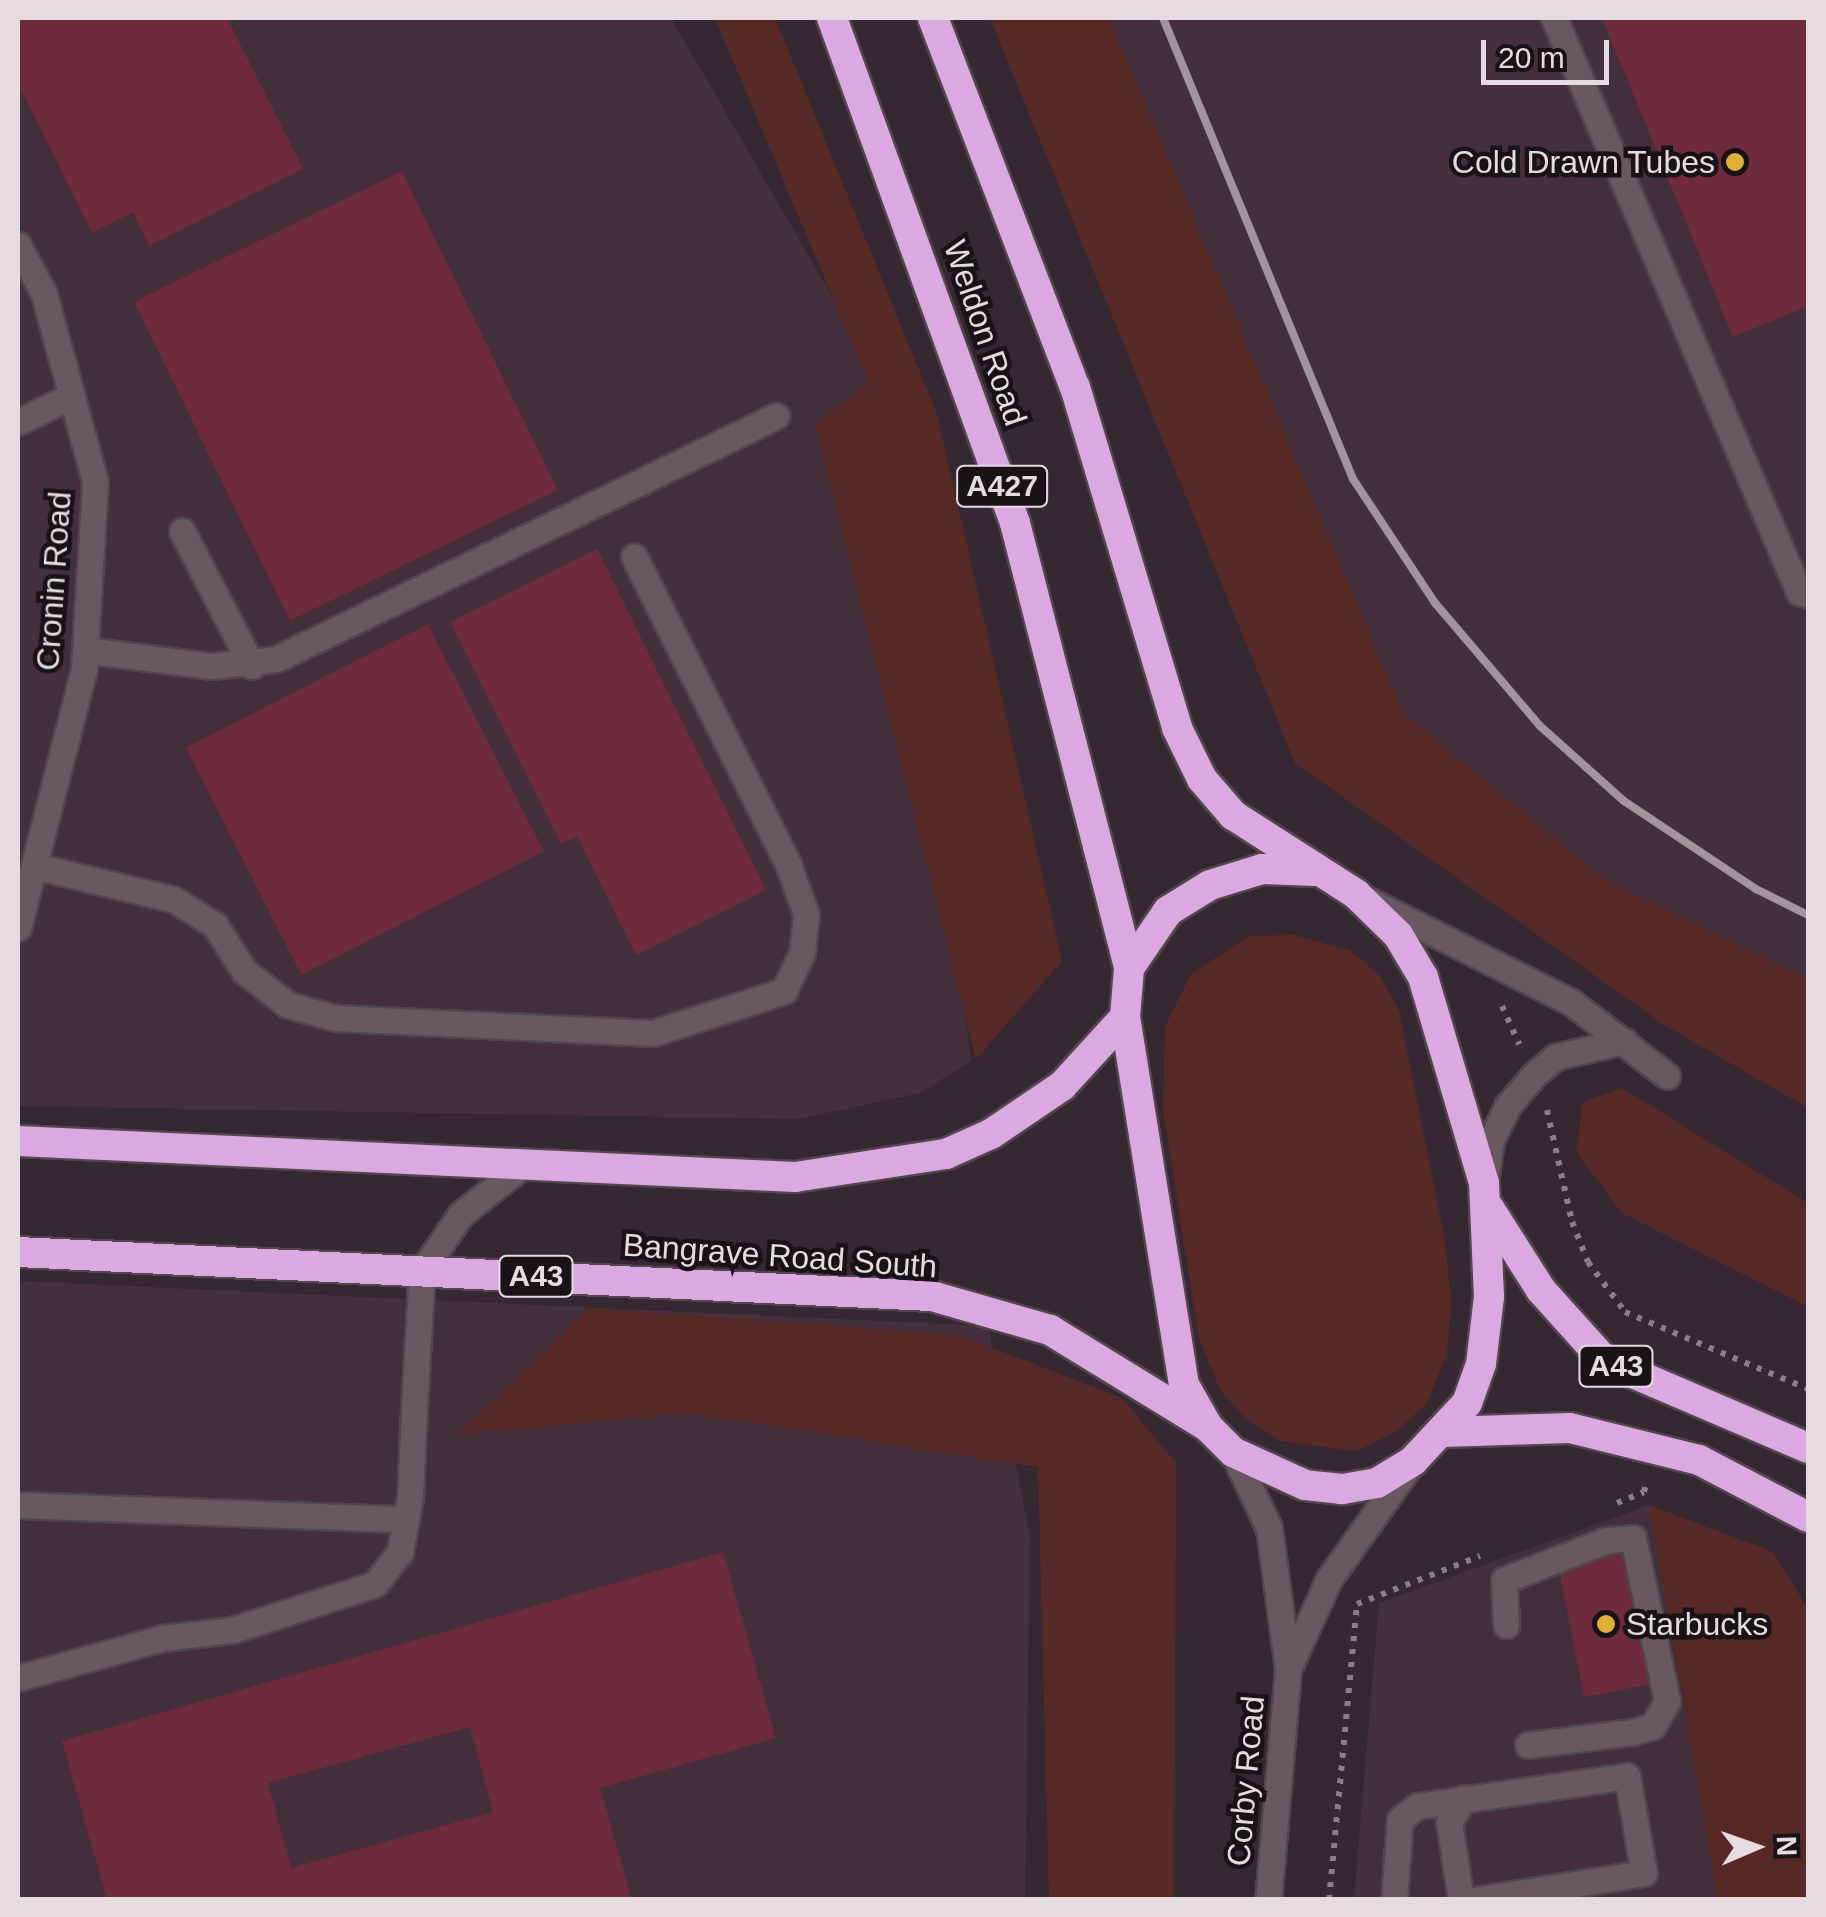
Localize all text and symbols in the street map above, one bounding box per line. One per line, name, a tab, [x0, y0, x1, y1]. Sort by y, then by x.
scale bar	[1486, 20, 1614, 82]
text: 20 m	[1498, 41, 1565, 74]
place label: Cold Drawn Tubes	[1451, 143, 1715, 181]
marker: Cold Drawn Tubes	[1724, 151, 1746, 173]
street label: Weldon Road	[935, 235, 1035, 431]
road number: A427	[954, 461, 1050, 511]
street label: Cronin Road	[29, 490, 79, 672]
street label: Bangrave Road South	[622, 1226, 938, 1286]
road number: A43	[496, 1251, 576, 1301]
road number: A43	[1576, 1341, 1656, 1391]
place label: Starbucks	[1626, 1605, 1768, 1643]
marker: Starbucks	[1595, 1613, 1617, 1635]
street label: Corby Road	[1219, 1694, 1273, 1868]
north arrow	[1706, 1797, 1806, 1897]
text: N	[1771, 1835, 1802, 1857]

